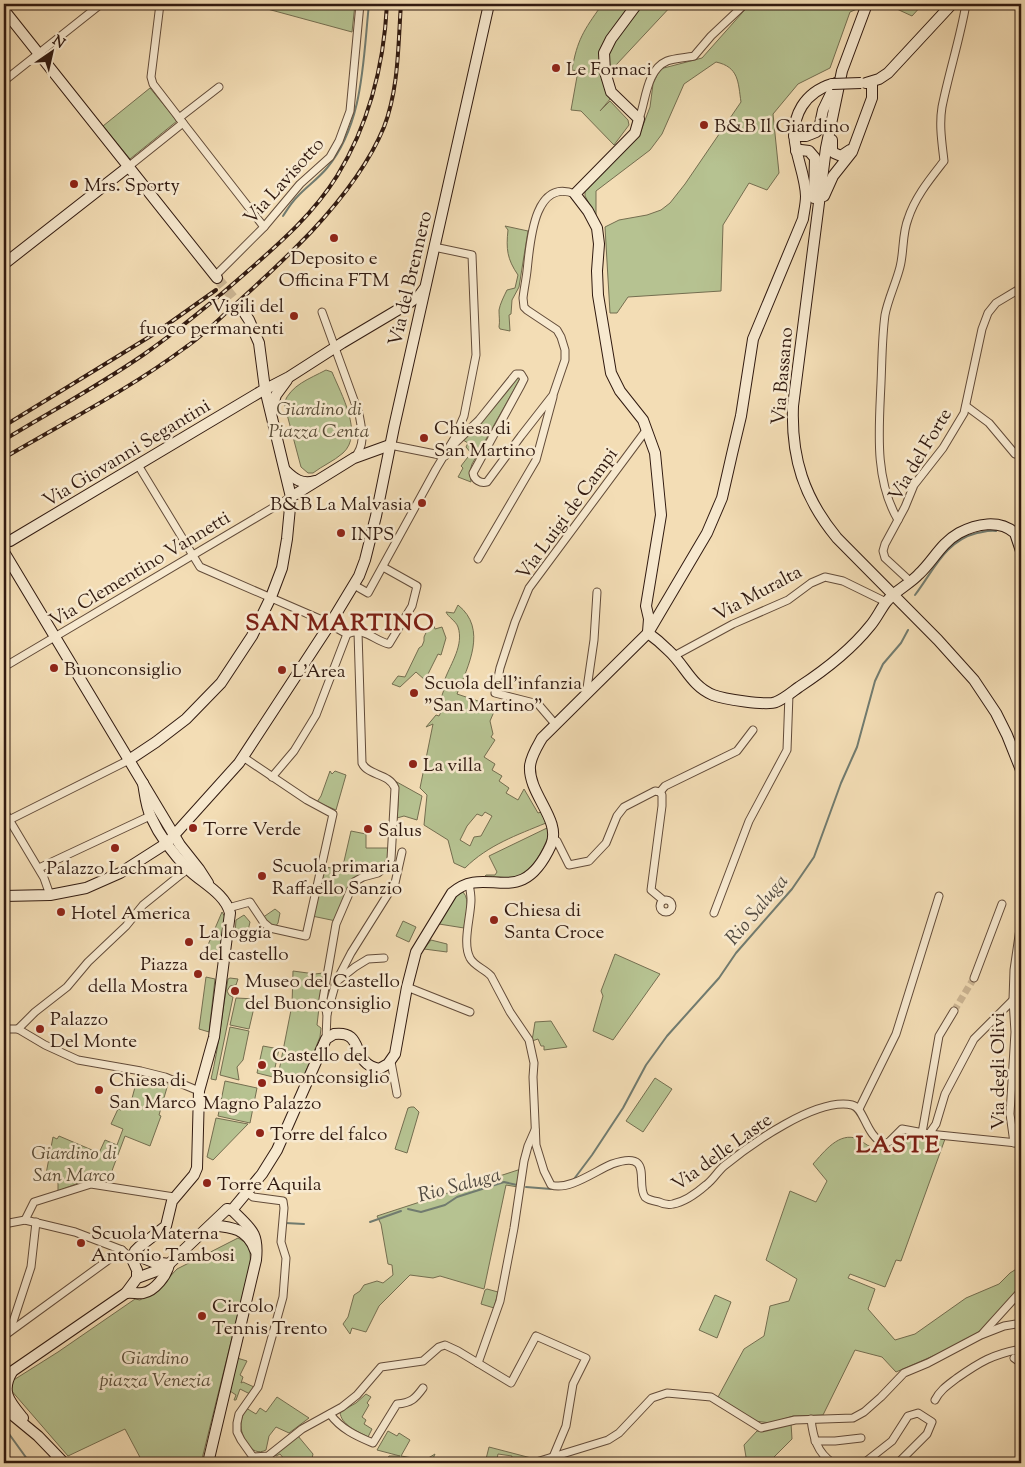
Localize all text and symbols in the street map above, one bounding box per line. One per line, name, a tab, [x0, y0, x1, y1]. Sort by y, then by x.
north arrow	[28, 28, 78, 78]
text: N	[48, 31, 68, 54]
place label: Le Fornaci	[566, 57, 652, 84]
marker: Le Fornaci	[550, 62, 562, 74]
place label: B&B Il Giardino	[714, 114, 850, 141]
marker: B&B Il Giardino	[698, 119, 710, 131]
street label: Via Lavisotto	[238, 132, 331, 231]
place label: Mrs. Sporty	[84, 173, 180, 200]
marker: Mrs. Sporty	[68, 178, 80, 190]
street label: Via del Brennero	[383, 208, 440, 349]
marker: Deposito e Officina FTM	[328, 232, 340, 244]
place label: Deposito e Officina FTM	[279, 246, 390, 295]
place label: Vigili del fuoco permanenti	[139, 294, 284, 343]
marker: Vigili del fuoco permanenti	[288, 310, 300, 322]
street label: Via Bassano	[766, 326, 801, 426]
street label: Via Giovanni Segantini	[38, 393, 216, 515]
park label: Giardino di Piazza Centa	[269, 397, 370, 446]
street label: Via del Forte	[883, 404, 960, 507]
place label: Chiesa di San Martino	[434, 416, 536, 465]
marker: Chiesa di San Martino	[418, 432, 430, 444]
street label: Via Luigi de Campi	[511, 443, 625, 586]
place label: B&B La Malvasia	[270, 492, 412, 519]
marker: B&B La Malvasia	[416, 497, 428, 509]
street label: Via Clementino Vannetti	[45, 505, 236, 635]
place label: INPS	[351, 522, 394, 549]
marker: INPS	[335, 527, 347, 539]
street label: Via Muralta	[709, 559, 807, 629]
district label: SAN MARTINO	[245, 607, 435, 641]
place label: Buonconsiglio	[64, 657, 182, 684]
place label: L'Area	[292, 659, 346, 686]
marker: Buonconsiglio	[48, 662, 60, 674]
marker: L'Area	[276, 664, 288, 676]
place label: Scuola dell'infanzia "San Martino"	[424, 671, 582, 720]
marker: Scuola dell'infanzia "San Martino"	[408, 687, 420, 699]
place label: La villa	[423, 753, 482, 780]
marker: La villa	[407, 758, 419, 770]
place label: Torre Verde	[203, 817, 301, 844]
place label: Salus	[378, 818, 422, 845]
marker: Torre Verde	[187, 822, 199, 834]
marker: Salus	[362, 823, 374, 835]
marker: Palazzo Lachman	[109, 842, 121, 854]
place label: Scuola primaria Raffaello Sanzio	[272, 854, 402, 903]
place label: Palazzo Lachman	[46, 856, 184, 883]
water label: Rio Saluga	[720, 869, 796, 952]
marker: Scuola primaria Raffaello Sanzio	[256, 870, 268, 882]
place label: Chiesa di Santa Croce	[504, 898, 605, 947]
place label: Hotel America	[71, 901, 191, 928]
marker: Hotel America	[55, 906, 67, 918]
marker: Chiesa di Santa Croce	[488, 914, 500, 926]
place label: La loggia del castello	[199, 920, 289, 969]
marker: La loggia del castello	[183, 936, 195, 948]
place label: Piazza della Mostra	[88, 952, 188, 1001]
marker: Piazza della Mostra	[192, 968, 204, 980]
place label: Museo del Castello del Buonconsiglio	[245, 969, 400, 1018]
marker: Museo del Castello del Buonconsiglio	[229, 985, 241, 997]
place label: Palazzo Del Monte	[50, 1007, 137, 1056]
street label: Via degli Olivi	[986, 1012, 1013, 1130]
marker: Palazzo Del Monte	[34, 1023, 46, 1035]
place label: Castello del Buonconsiglio	[272, 1043, 390, 1092]
marker: Castello del Buonconsiglio	[256, 1059, 268, 1071]
place label: Chiesa di San Marco	[109, 1068, 196, 1117]
marker: Magno Palazzo	[256, 1077, 268, 1089]
marker: Chiesa di San Marco	[93, 1084, 105, 1096]
place label: Magno Palazzo	[203, 1091, 321, 1118]
street label: Via delle Laste	[667, 1107, 778, 1199]
place label: Torre del falco	[270, 1122, 387, 1149]
marker: Torre del falco	[254, 1127, 266, 1139]
district label: LASTE	[856, 1129, 940, 1163]
park label: Giardino di San Marco	[31, 1141, 117, 1190]
water label: Rio Saluga	[415, 1161, 504, 1211]
place label: Torre Aquila	[217, 1172, 322, 1199]
marker: Torre Aquila	[201, 1177, 213, 1189]
place label: Scuola Materna Antonio Tambosi	[91, 1221, 235, 1270]
marker: Scuola Materna Antonio Tambosi	[75, 1237, 87, 1249]
place label: Circolo Tennis Trento	[212, 1294, 328, 1343]
marker: Circolo Tennis Trento	[196, 1310, 208, 1322]
park label: Giardino piazza Venezia	[99, 1346, 211, 1395]

